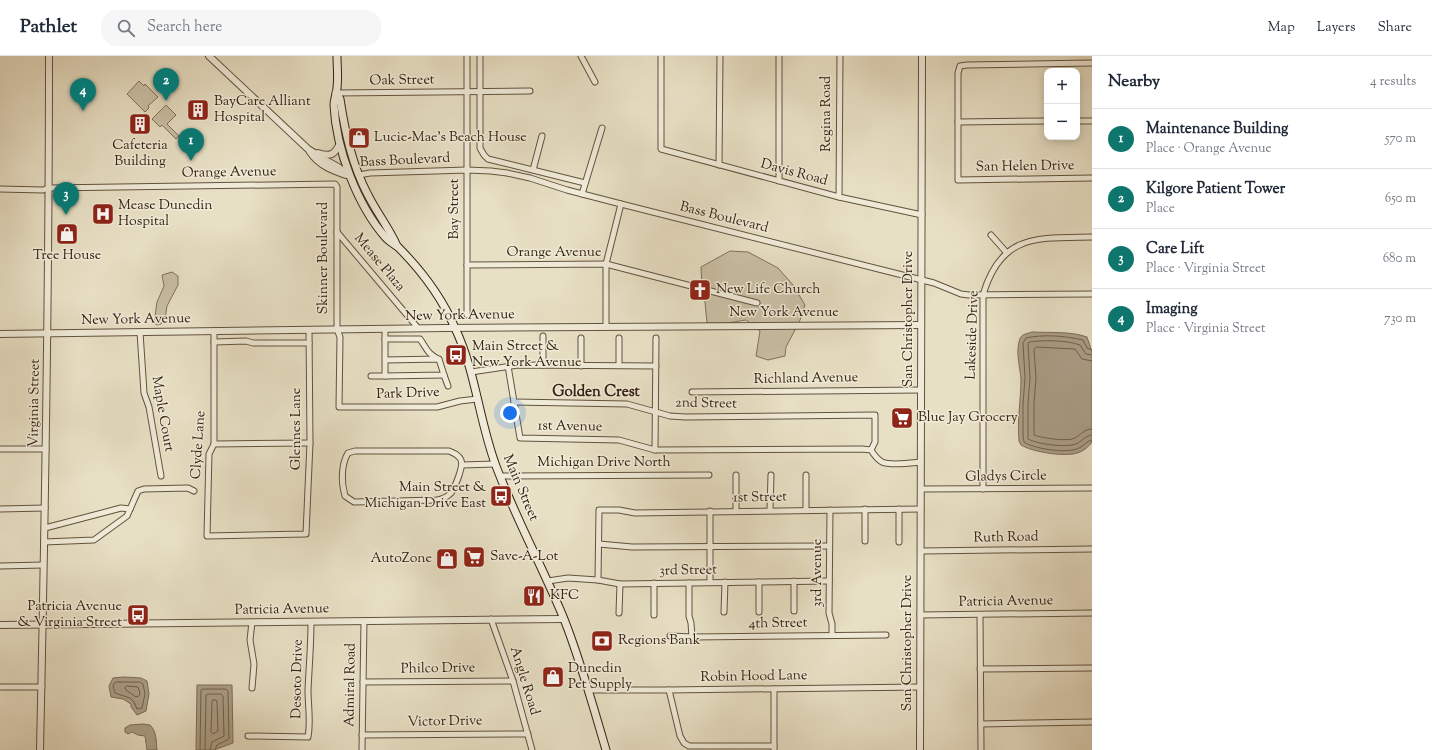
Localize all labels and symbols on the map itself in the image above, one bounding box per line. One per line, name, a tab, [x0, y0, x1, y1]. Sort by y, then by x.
pin: 2	[153, 68, 179, 101]
street label: Oak Street	[369, 70, 435, 92]
street label: Regina Road	[817, 76, 837, 152]
pin: 4	[70, 78, 96, 111]
place label: BayCare Alliant Hospital	[214, 92, 311, 128]
building icon: BayCare Alliant Hospital	[185, 97, 211, 123]
building icon: Cafeteria Building	[127, 111, 153, 137]
shop icon: Lucie-Mae's Beach House	[346, 125, 372, 151]
pin: 1	[178, 128, 204, 161]
place label: Lucie-Mae's Beach House	[374, 128, 527, 148]
place label: Cafeteria Building	[112, 136, 168, 172]
street label: Bass Boulevard	[359, 149, 451, 173]
street label: Davis Road	[758, 154, 830, 192]
street label: San Helen Drive	[975, 156, 1075, 178]
street label: Orange Avenue	[181, 162, 277, 184]
street label: Bay Street	[445, 178, 465, 240]
pin: 3	[53, 182, 79, 215]
place label: Mease Dunedin Hospital	[118, 196, 213, 232]
street label: Bass Boulevard	[678, 197, 770, 239]
hospital icon: Mease Dunedin Hospital	[90, 201, 116, 227]
street label: Skinner Boulevard	[314, 202, 334, 314]
shop icon: Tree House	[54, 221, 80, 247]
street label: Mease Plaza	[349, 230, 410, 297]
street label: Orange Avenue	[507, 243, 601, 263]
place label: Tree House	[33, 246, 101, 266]
street label: San Christopher Drive	[899, 251, 919, 387]
church icon: New Life Church	[687, 277, 713, 303]
place label: New Life Church	[716, 280, 820, 300]
street label: Lakeside Drive	[961, 290, 985, 380]
street label: New York Avenue	[729, 303, 839, 323]
street label: New York Avenue	[405, 305, 515, 327]
street label: New York Avenue	[81, 309, 191, 331]
place label: Main Street & New York Avenue	[472, 337, 582, 373]
bus stop icon: Main Street & New York Avenue	[443, 342, 469, 368]
street label: Virginia Street	[24, 358, 46, 447]
street label: Richland Avenue	[754, 368, 858, 390]
street label: Maple Court	[145, 374, 179, 454]
district label: Golden Crest	[552, 382, 641, 403]
street label: Park Drive	[376, 383, 440, 405]
street label: Glennes Lane	[287, 388, 307, 470]
street label: 2nd Street	[675, 393, 737, 415]
your location	[500, 403, 520, 423]
supermarket icon: Blue Jay Grocery	[889, 405, 915, 431]
place label: Blue Jay Grocery	[918, 408, 1018, 428]
street label: Clyde Lane	[187, 410, 211, 480]
street label: 1st Avenue	[537, 416, 603, 438]
street label: Main Street	[497, 452, 543, 525]
street label: Michigan Drive North	[537, 453, 671, 473]
street label: Gladys Circle	[965, 466, 1047, 488]
place label: Main Street & Michigan Drive East	[364, 478, 487, 514]
bus stop icon: Main Street & Michigan Drive East	[488, 483, 514, 509]
street label: 1st Street	[733, 488, 787, 508]
street label: Ruth Road	[973, 527, 1039, 549]
street label: 3rd Avenue	[808, 539, 828, 607]
supermarket icon: Save-A-Lot	[461, 544, 487, 570]
shop icon: AutoZone	[434, 546, 460, 572]
place label: Save-A-Lot	[490, 547, 559, 567]
place label: AutoZone	[370, 549, 432, 569]
street label: 3rd Street	[659, 560, 717, 582]
street label: San Christopher Drive	[898, 575, 918, 711]
restaurant icon: KFC	[521, 583, 547, 609]
place label: KFC	[550, 586, 579, 606]
street label: Patricia Avenue	[959, 591, 1053, 613]
place label: Patricia Avenue & Virginia Street	[17, 597, 122, 633]
street label: Patricia Avenue	[235, 599, 329, 621]
bus stop icon: Patricia Avenue & Virginia Street	[125, 602, 151, 628]
street label: 4th Street	[748, 613, 808, 635]
bank icon: Regions Bank	[589, 628, 615, 654]
place label: Regions Bank	[618, 631, 701, 651]
street label: Desoto Drive	[287, 639, 309, 719]
street label: Admiral Road	[340, 643, 362, 727]
street label: Angle Road	[504, 644, 544, 718]
street label: Philco Drive	[401, 658, 475, 680]
place label: Dunedin Pet Supply	[568, 659, 632, 695]
shop icon: Dunedin Pet Supply	[540, 664, 566, 690]
street label: Robin Hood Lane	[700, 666, 808, 688]
street label: Victor Drive	[407, 711, 483, 733]

